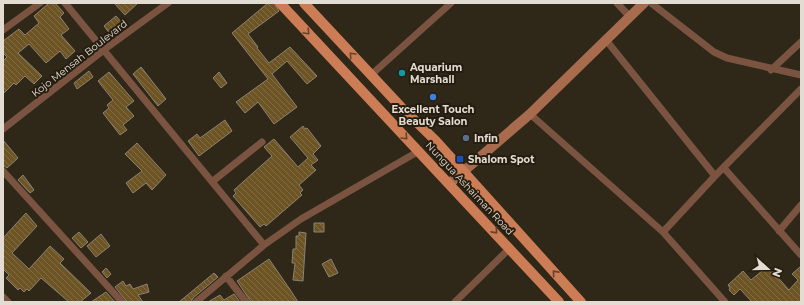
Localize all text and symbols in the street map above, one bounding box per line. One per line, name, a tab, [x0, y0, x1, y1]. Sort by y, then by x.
street label: Kojo Mensah Boulevard	[29, 17, 130, 100]
one-way arrow	[302, 27, 310, 35]
one-way arrow	[350, 52, 357, 60]
place label: Aquarium Marshall	[409, 61, 462, 86]
marker: Aquarium Marshall	[397, 68, 407, 78]
marker: Excellent Touch Beauty Salon	[428, 92, 438, 102]
place label: Excellent Touch Beauty Salon	[392, 103, 475, 128]
one-way arrow	[400, 132, 408, 140]
place label: Infin	[474, 132, 498, 145]
marker: Infin	[461, 133, 471, 143]
street label: Nungua Ashaiman Road	[423, 139, 516, 238]
place label: Shalom Spot	[468, 153, 535, 166]
marker: Shalom Spot	[455, 154, 465, 164]
one-way arrow	[490, 226, 497, 234]
north arrow	[748, 249, 788, 289]
text: N	[769, 266, 785, 279]
one-way arrow	[553, 270, 560, 278]

